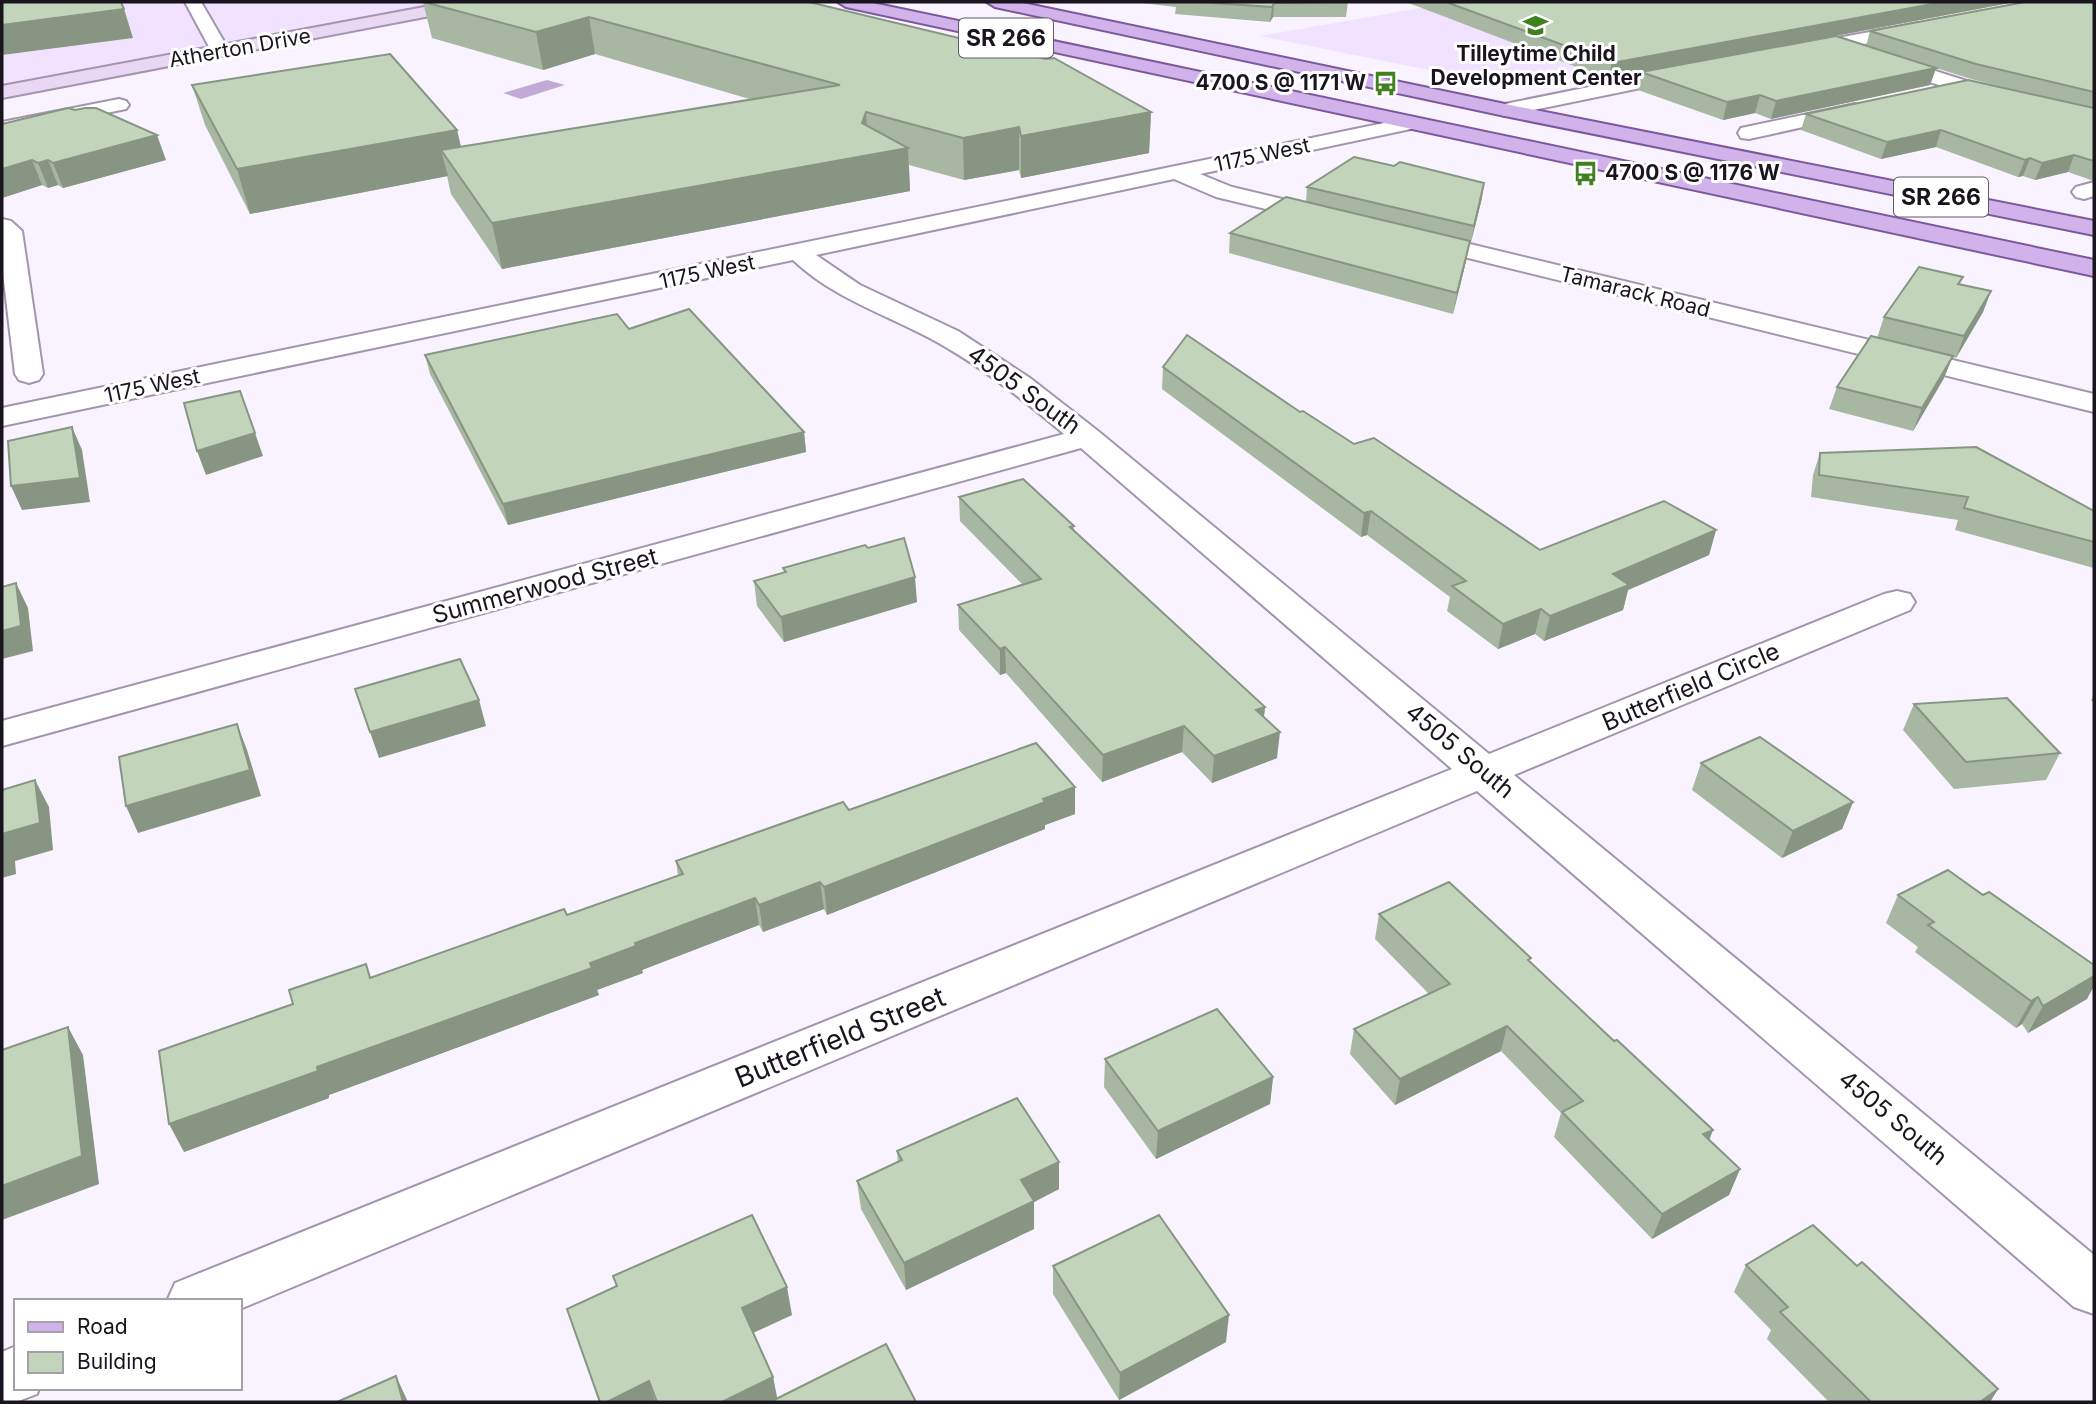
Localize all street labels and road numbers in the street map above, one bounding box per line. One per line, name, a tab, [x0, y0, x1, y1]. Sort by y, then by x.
road number: SR 266	[959, 19, 1053, 58]
street label: Atherton Drive	[167, 23, 313, 72]
street label: 1175 West	[1212, 132, 1312, 177]
road number: SR 266	[1894, 178, 1988, 216]
street label: 1175 West	[657, 249, 757, 294]
street label: Tamarack Road	[1557, 261, 1713, 322]
street label: 4505 South	[962, 339, 1086, 440]
street label: 1175 West	[102, 363, 202, 408]
street label: Summerwood Street	[429, 541, 661, 630]
street label: Butterfield Circle	[1598, 636, 1784, 737]
street label: 4505 South	[1400, 697, 1520, 804]
street label: Butterfield Street	[730, 979, 950, 1095]
street label: 4505 South	[1833, 1064, 1953, 1171]

